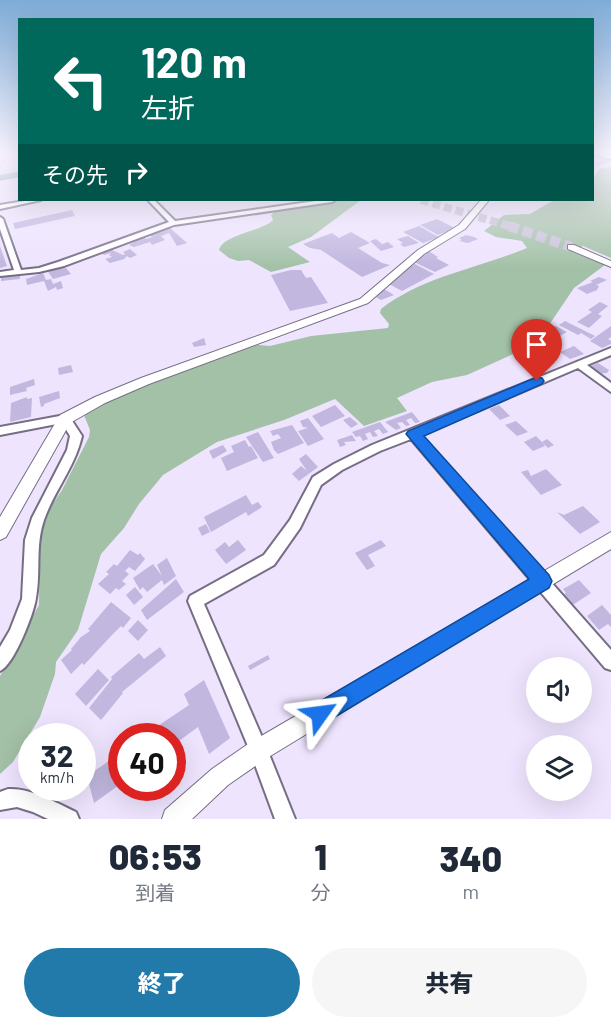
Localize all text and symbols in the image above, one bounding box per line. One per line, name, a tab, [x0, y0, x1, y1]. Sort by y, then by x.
text: 120 m	[141, 36, 247, 86]
icon: left	[42, 42, 120, 120]
text: 左折	[141, 91, 195, 123]
icon: right	[120, 156, 153, 189]
text: その先	[42, 161, 108, 187]
pin	[511, 319, 562, 381]
icon: arrive	[520, 328, 553, 361]
map controls	[526, 657, 592, 801]
button: sound	[526, 657, 592, 723]
position arrow	[288, 682, 352, 746]
speed limit sign: 40	[108, 723, 186, 801]
button: layers	[526, 735, 592, 801]
text: 32	[41, 737, 74, 773]
text: km/h	[40, 768, 74, 786]
text: 06:53	[109, 834, 202, 877]
text: 1	[314, 834, 327, 877]
text: 340	[439, 836, 502, 879]
text: m	[463, 879, 479, 903]
text: 到着	[135, 880, 175, 904]
text: 分	[311, 880, 331, 904]
button: 終了	[24, 948, 300, 1017]
button: 共有	[312, 948, 587, 1017]

